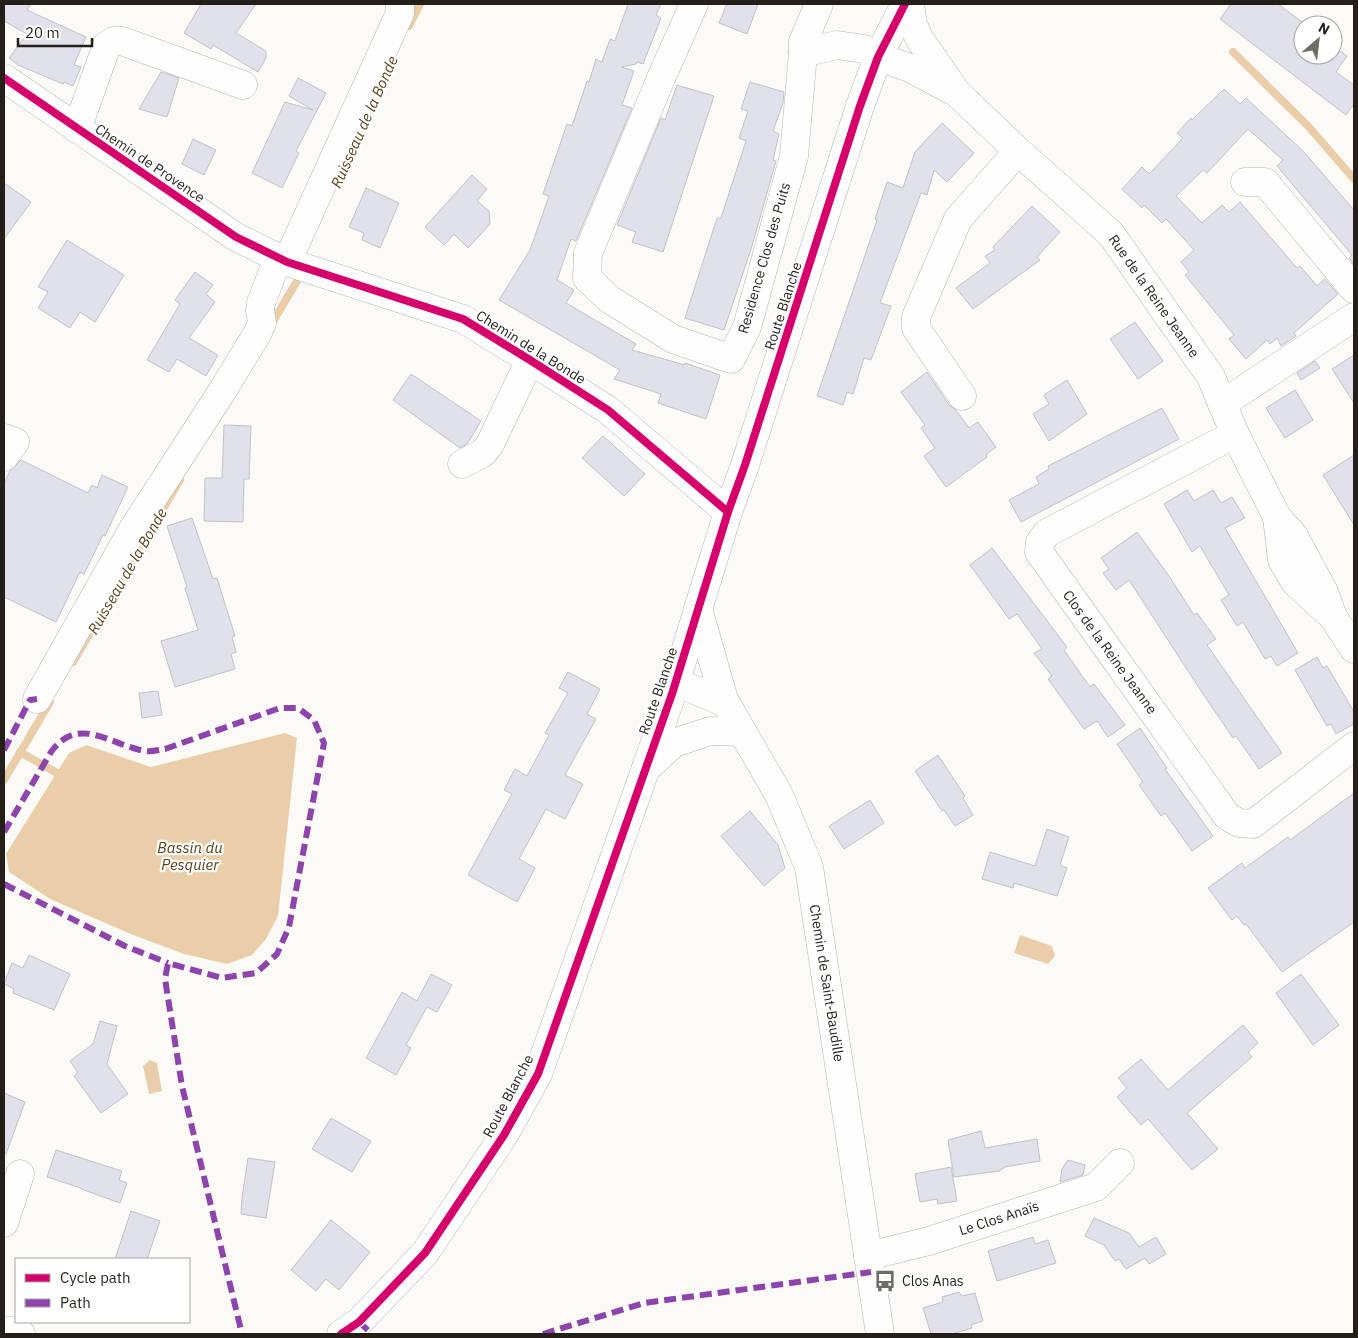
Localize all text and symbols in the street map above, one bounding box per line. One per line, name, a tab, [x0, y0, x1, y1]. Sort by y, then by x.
scale bar	[18, 15, 91, 47]
north arrow	[1293, 15, 1343, 65]
text: N	[1315, 18, 1333, 39]
text: 20 m	[25, 23, 60, 42]
water label: Ruisseau de la Bonde	[326, 53, 402, 191]
street label: Chemin de Provence	[92, 120, 209, 207]
street label: Residence Clos des Puits	[734, 180, 794, 336]
street label: Rue de la Reine Jeanne	[1105, 231, 1204, 361]
street label: Route Blanche	[760, 259, 806, 352]
street label: Chemin de la Bonde	[473, 306, 589, 388]
water label: Ruisseau de la Bonde	[83, 504, 171, 637]
street label: Clos de la Reine Jeanne	[1059, 586, 1161, 718]
street label: Route Blanche	[635, 645, 681, 737]
water label: Bassin du Pesquier	[157, 838, 223, 874]
street label: Chemin de Saint-Baudille	[806, 903, 848, 1063]
street label: Route Blanche	[479, 1051, 538, 1141]
street label: Le Clos Anaïs	[957, 1197, 1041, 1239]
legend	[15, 1258, 190, 1323]
text: Cycle path	[60, 1268, 131, 1287]
bus stop icon: Clos Anas	[872, 1268, 898, 1294]
place label: Clos Anas	[902, 1272, 964, 1290]
text: Path	[60, 1293, 91, 1312]

